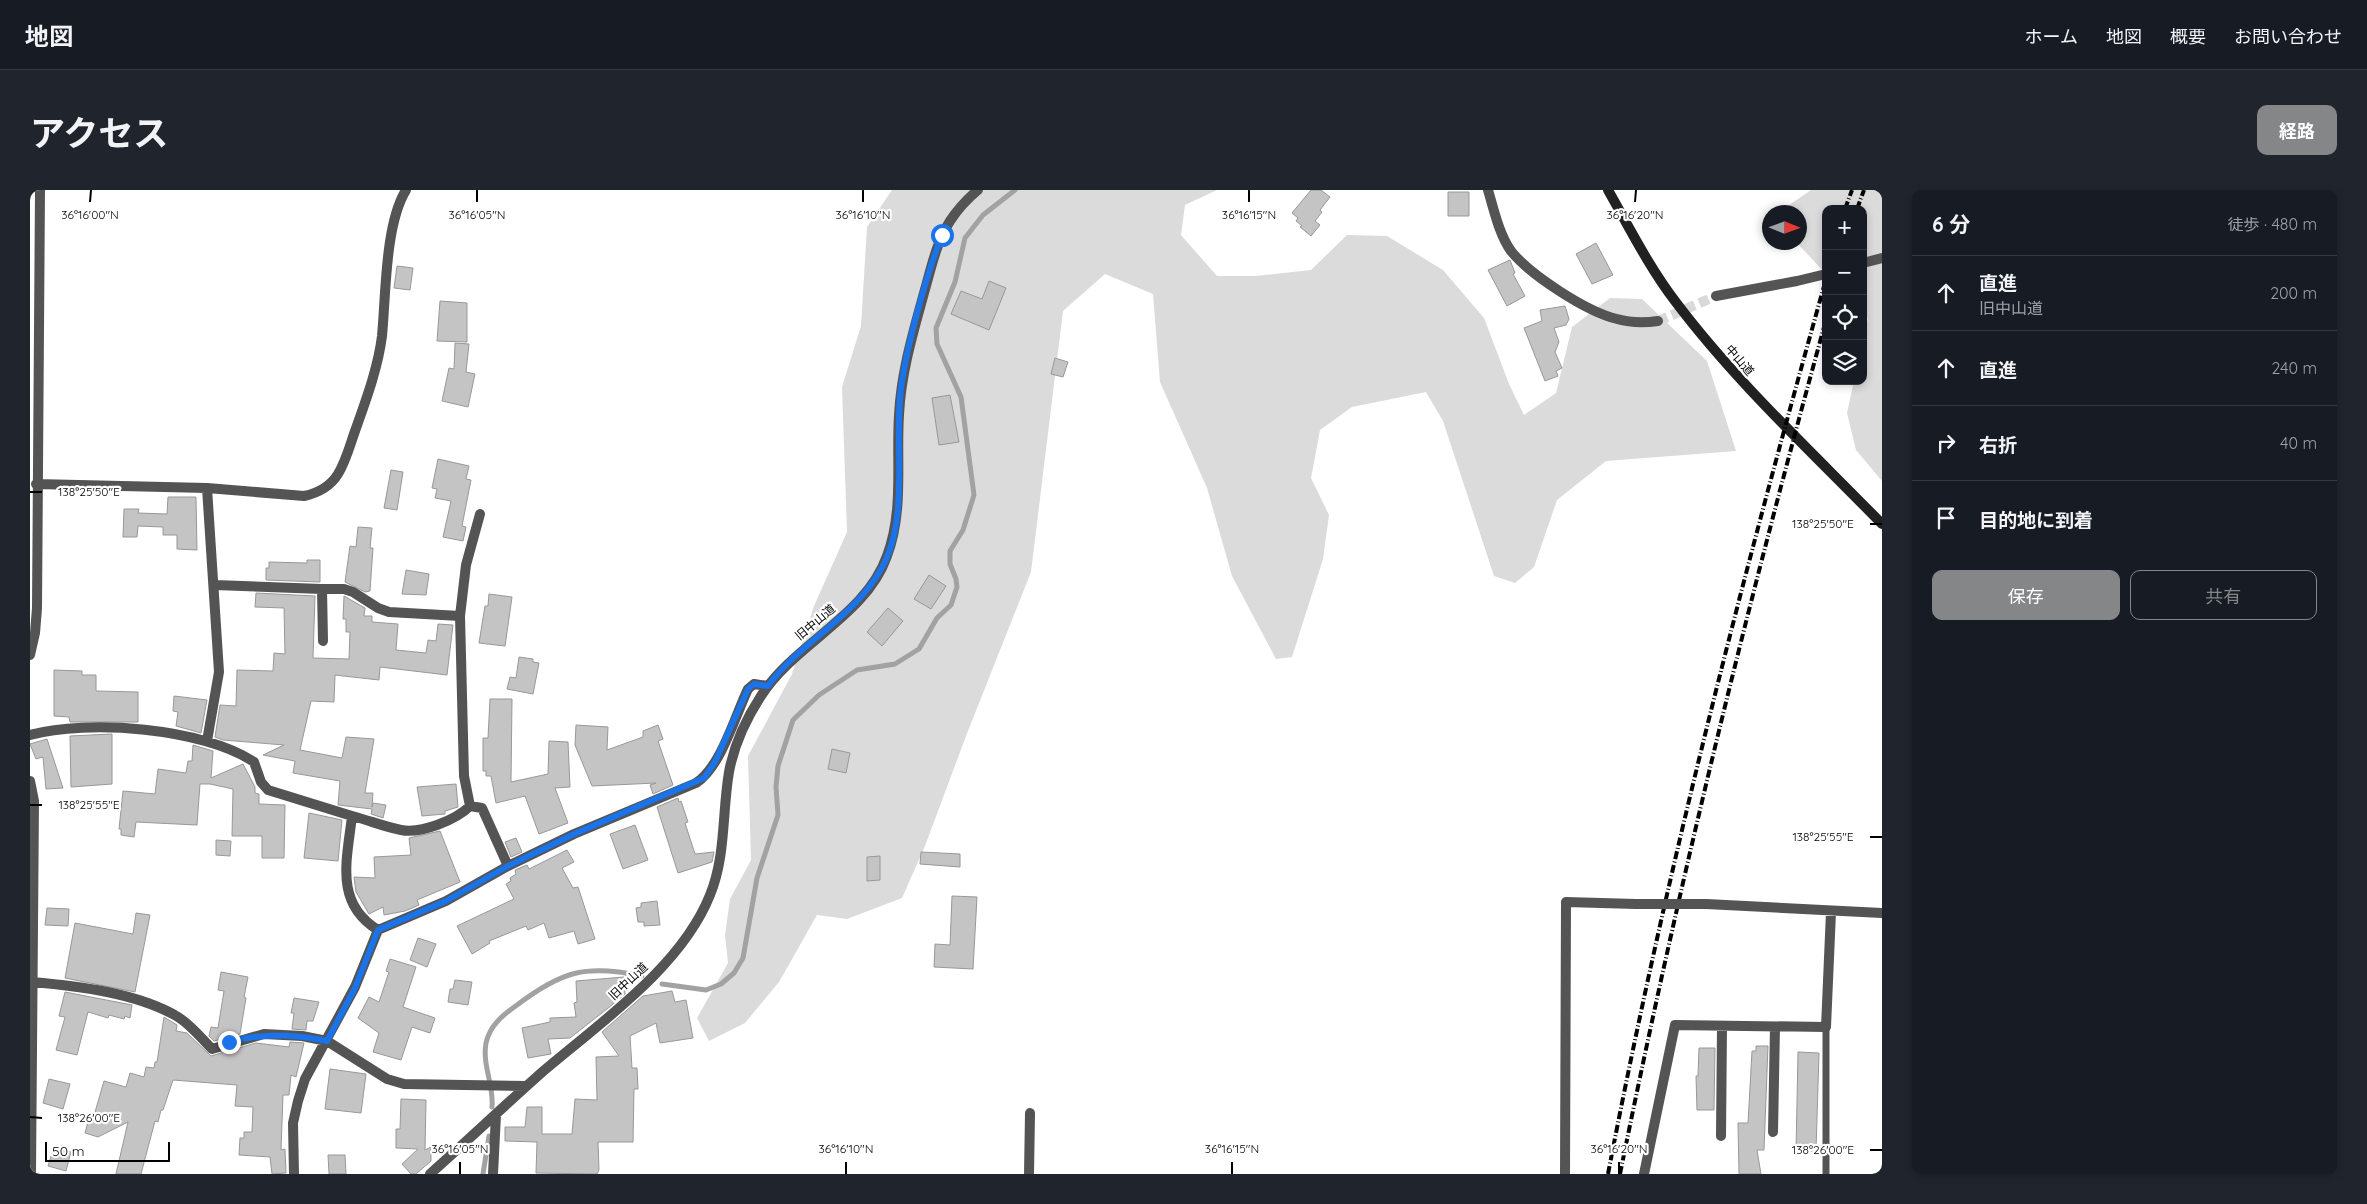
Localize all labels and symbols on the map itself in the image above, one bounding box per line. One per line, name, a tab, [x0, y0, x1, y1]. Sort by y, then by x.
north arrow	[1762, 205, 1807, 250]
text: 36°16'00"N	[61, 207, 119, 222]
text: 36°16'05"N	[449, 207, 505, 222]
text: 36°16'10"N	[836, 207, 890, 222]
text: 36°16'15"N	[1222, 207, 1276, 222]
text: 36°16'20"N	[1606, 207, 1664, 222]
route start	[931, 224, 954, 247]
street label: 中山道	[1723, 341, 1757, 379]
text: 138°25'50"E	[58, 484, 120, 499]
text: 138°25'50"E	[1792, 516, 1854, 531]
street label: 旧中山道	[792, 601, 838, 643]
text: 138°25'55"E	[58, 797, 120, 812]
text: 138°25'55"E	[1792, 829, 1854, 844]
street label: 旧中山道	[605, 959, 651, 1003]
route end	[218, 1031, 241, 1054]
text: 138°26'00"E	[58, 1110, 120, 1125]
scale bar	[45, 1139, 170, 1162]
text: 36°16'05"N	[432, 1141, 488, 1156]
text: 36°16'10"N	[819, 1141, 873, 1156]
text: 36°16'15"N	[1205, 1141, 1259, 1156]
text: 36°16'20"N	[1590, 1141, 1648, 1156]
text: 138°26'00"E	[1792, 1142, 1854, 1157]

